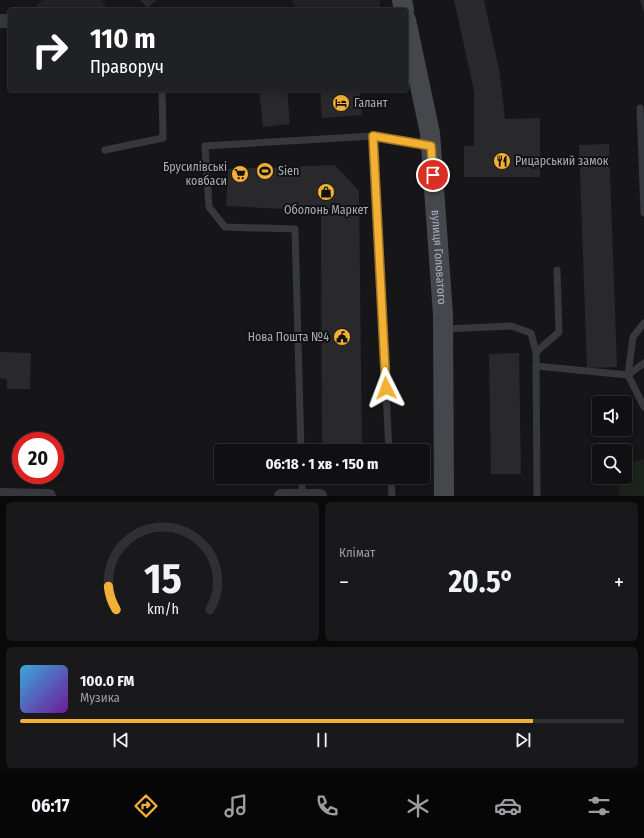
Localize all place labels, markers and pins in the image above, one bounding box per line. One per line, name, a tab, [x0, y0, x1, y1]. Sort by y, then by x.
hotel icon: Галант	[331, 93, 351, 113]
place label: Галант	[354, 96, 388, 110]
restaurant icon: Рицарський замок	[492, 151, 512, 171]
place label: Рицарський замок	[515, 154, 609, 168]
pin	[416, 158, 450, 192]
place label: Брусилівські ковбаси	[163, 160, 227, 188]
sports icon: Sien	[255, 161, 275, 181]
supermarket icon: Брусилівські ковбаси	[230, 164, 250, 184]
place label: Sien	[278, 164, 299, 178]
shop icon: Оболонь Маркет	[316, 182, 336, 202]
place label: Оболонь Маркет	[284, 203, 368, 217]
public building icon: Нова Пошта №4	[332, 327, 352, 347]
place label: Нова Пошта №4	[248, 330, 329, 344]

